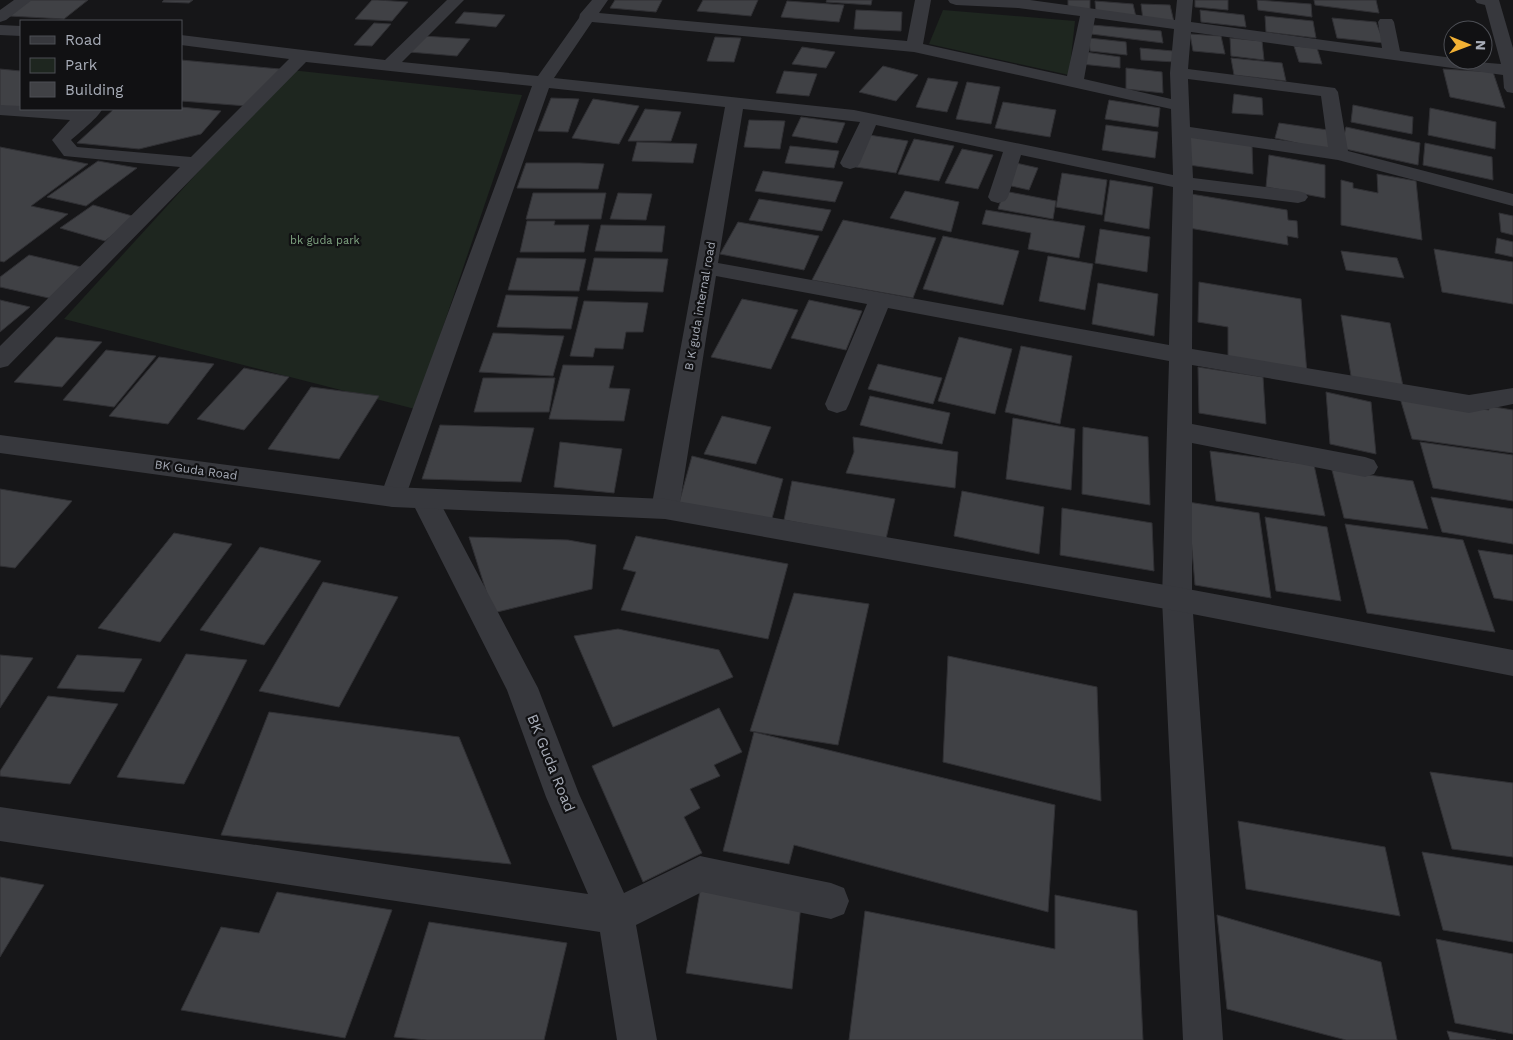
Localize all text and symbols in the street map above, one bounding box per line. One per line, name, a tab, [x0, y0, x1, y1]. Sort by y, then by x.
legend	[20, 20, 182, 110]
north arrow	[1443, 20, 1493, 70]
text: Road	[65, 31, 102, 49]
text: N	[1473, 40, 1489, 51]
text: Park	[65, 56, 98, 74]
text: Building	[65, 81, 123, 99]
park label: bk guda park	[290, 234, 360, 247]
street label: B K guda internal road	[682, 240, 718, 372]
street label: BK Guda Road	[154, 457, 238, 483]
street label: BK Guda Road	[523, 711, 579, 815]

